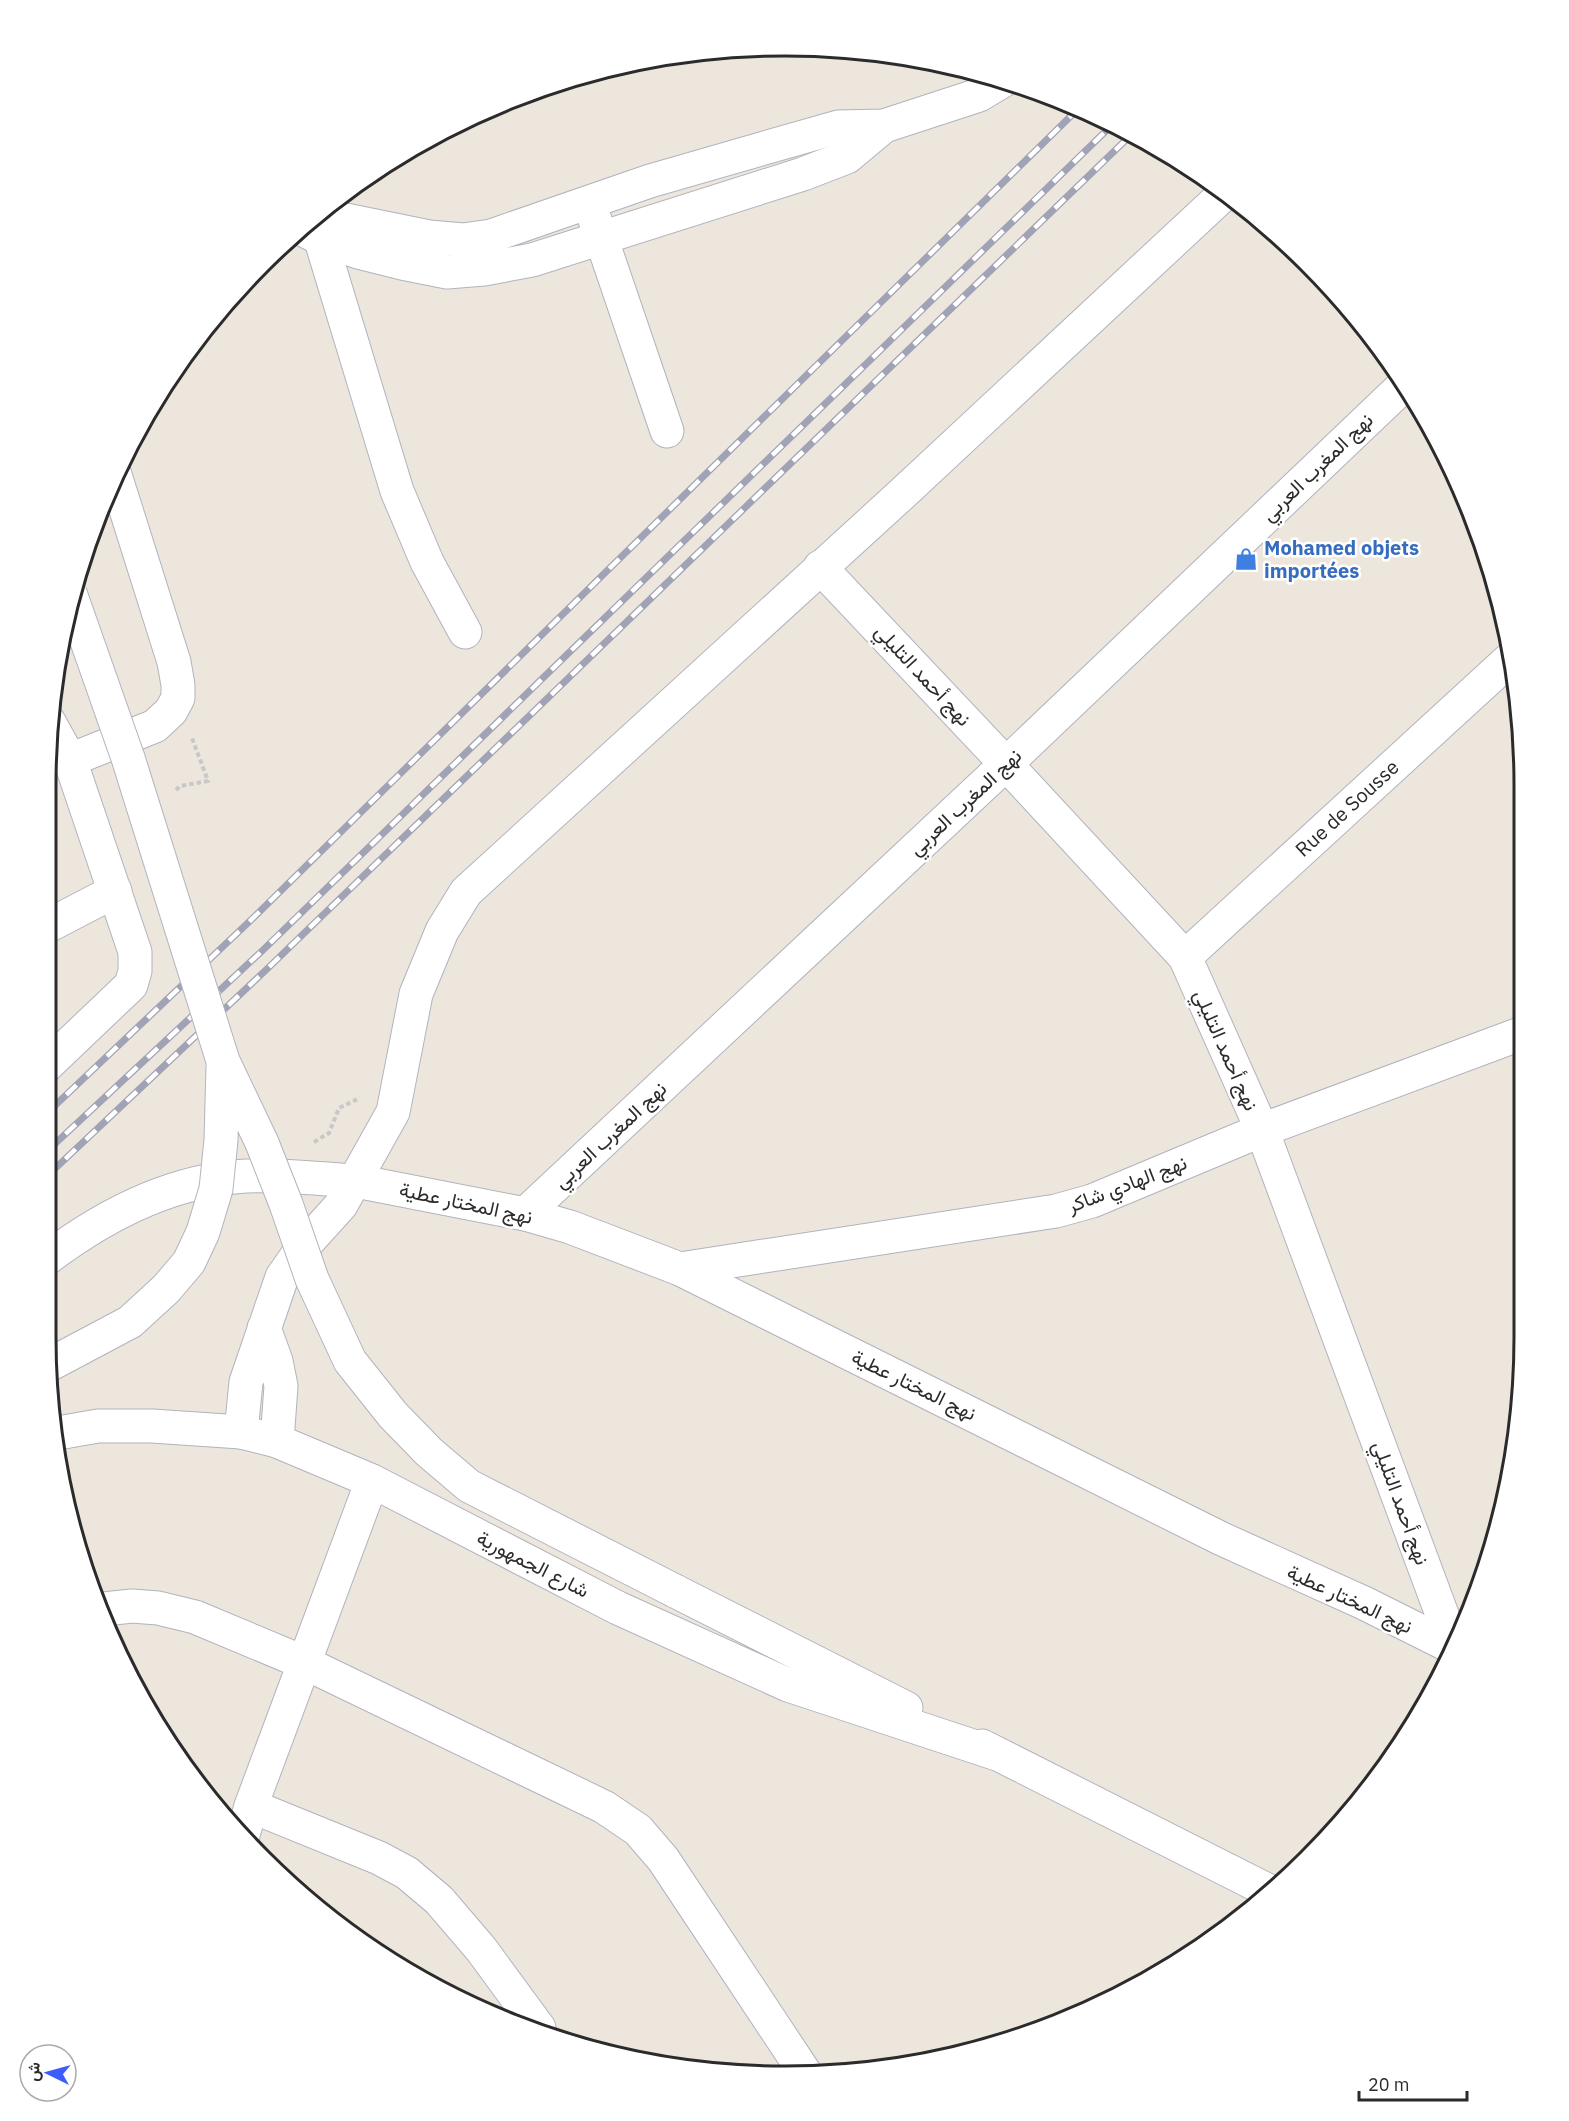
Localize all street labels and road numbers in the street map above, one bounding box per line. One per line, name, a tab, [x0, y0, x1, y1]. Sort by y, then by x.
street label: نهج المغرب العربي	[1255, 406, 1381, 530]
street label: نهج أحمد التليلي	[866, 618, 978, 734]
street label: نهج المغرب العربي	[902, 742, 1030, 864]
street label: Rue de Sousse	[1289, 753, 1405, 862]
street label: نهج أحمد التليلي	[1184, 985, 1265, 1116]
street label: نهج المغرب العربي	[547, 1075, 675, 1197]
street label: نهج الهادي شاكر	[1062, 1148, 1192, 1223]
street label: نهج المختار عطية	[397, 1175, 535, 1231]
street label: نهج المختار عطية	[847, 1343, 981, 1427]
street label: نهج أحمد التليلي	[1363, 1437, 1436, 1570]
street label: شارع الجمهورية	[472, 1524, 594, 1604]
street label: نهج المختار عطية	[1283, 1558, 1417, 1640]

